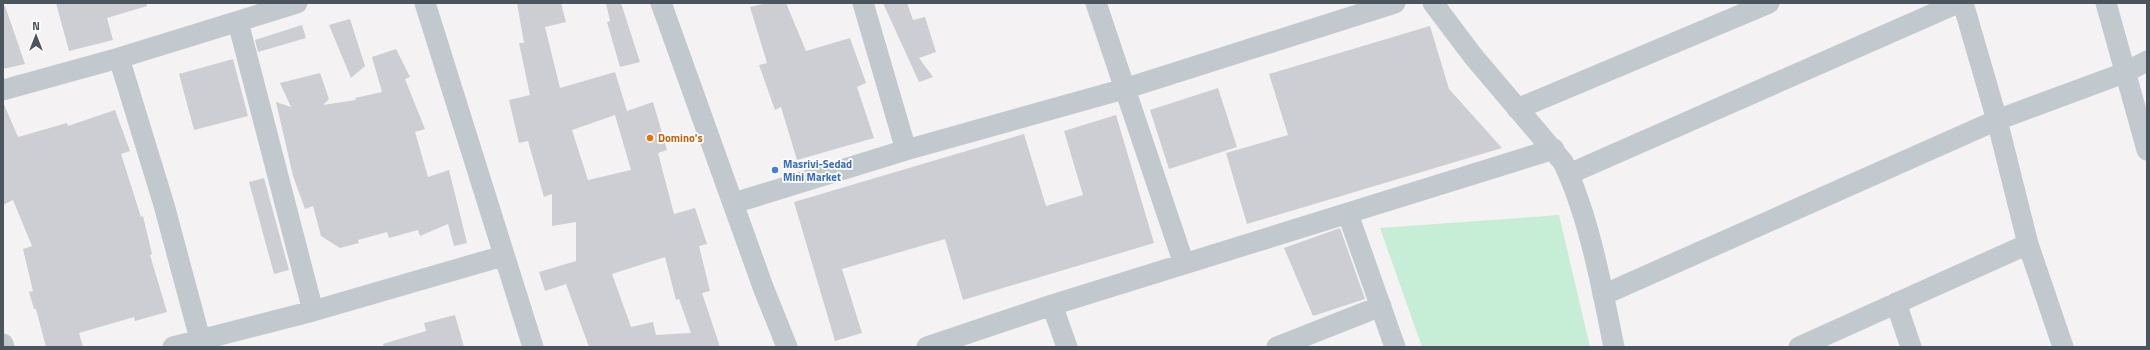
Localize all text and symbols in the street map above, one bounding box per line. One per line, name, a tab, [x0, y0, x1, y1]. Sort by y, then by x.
north arrow	[16, 16, 56, 56]
text: N	[32, 18, 40, 34]
place label: Domino's	[658, 130, 703, 146]
marker: Domino's	[645, 133, 655, 143]
place label: Masrivi-Sedad Mini Market	[783, 156, 852, 185]
marker: Masrivi-Sedad Mini Market	[770, 165, 780, 175]

